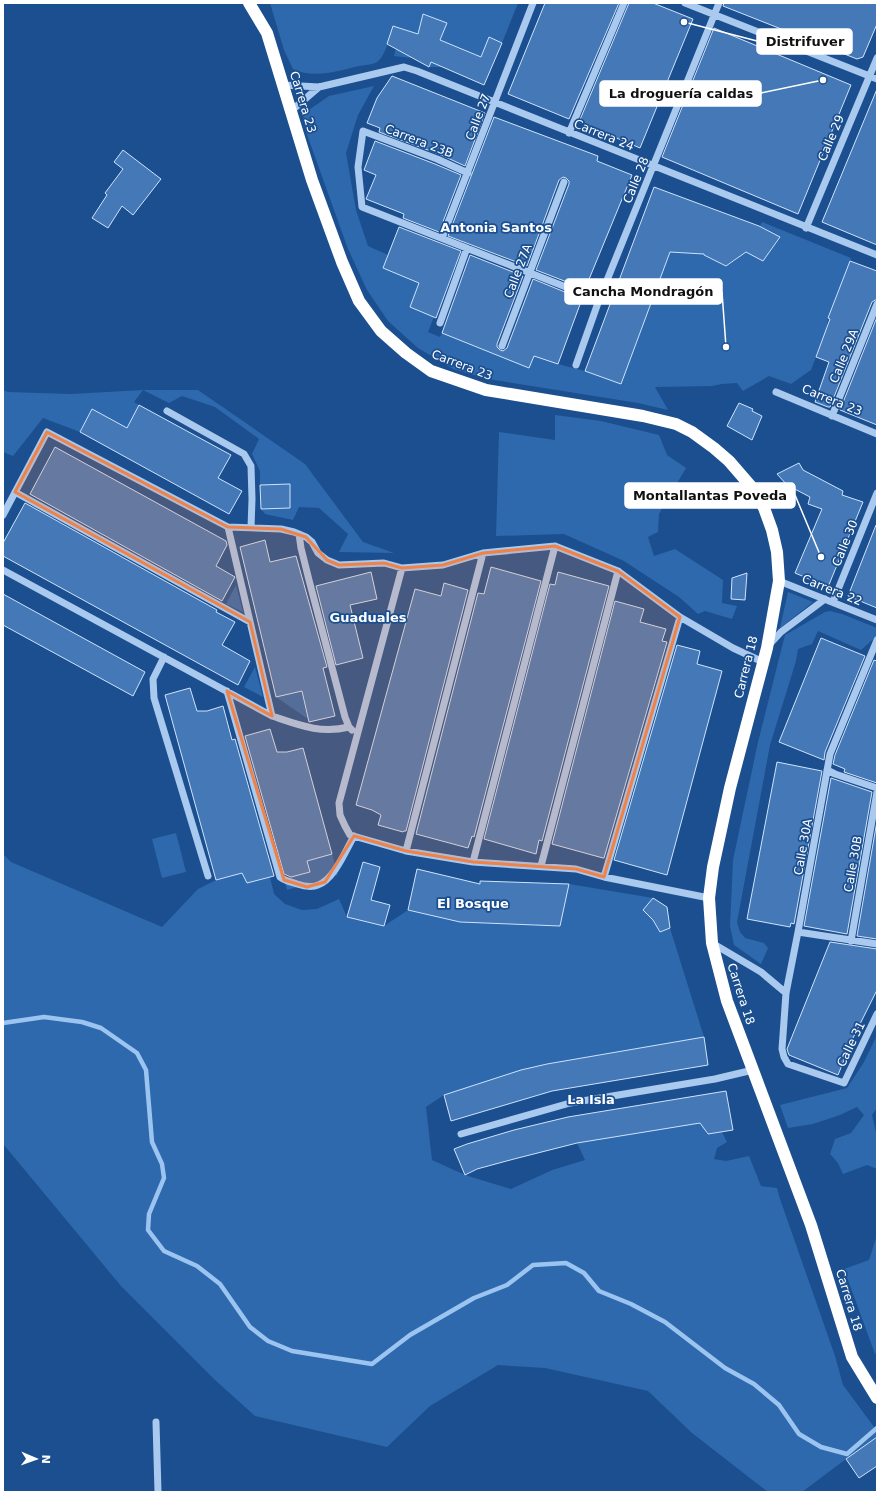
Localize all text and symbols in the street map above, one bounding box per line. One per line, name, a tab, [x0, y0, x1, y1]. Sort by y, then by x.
callout: Distrifuver	[757, 29, 852, 54]
text: Distrifuver	[766, 34, 845, 49]
street label: Carrera 23	[287, 69, 319, 135]
callout: La droguería caldas	[600, 81, 761, 106]
text: La droguería caldas	[609, 86, 754, 101]
street label: Calle 27	[463, 92, 493, 142]
street label: Calle 29	[815, 113, 847, 163]
street label: Carrera 24	[572, 117, 636, 153]
street label: Carrera 23B	[383, 122, 455, 160]
street label: Calle 28	[620, 155, 652, 205]
district label: Antonia Santos	[440, 220, 552, 235]
street label: Calle 27A	[501, 241, 535, 300]
callout: Cancha Mondragón	[565, 279, 722, 304]
text: Cancha Mondragón	[573, 284, 713, 299]
street label: Calle 29A	[827, 326, 861, 385]
street label: Carrera 23	[430, 347, 494, 383]
street label: Carrera 23	[800, 382, 864, 418]
callout: Montallantas Poveda	[625, 483, 795, 508]
text: Montallantas Poveda	[633, 488, 787, 503]
street label: Calle 30	[829, 518, 861, 568]
street label: Carrera 22	[800, 572, 864, 608]
district label: Guaduales	[329, 610, 407, 625]
street label: Carrera 18	[731, 634, 761, 700]
street label: Calle 30A	[791, 817, 815, 876]
street label: Calle 30B	[841, 835, 865, 893]
district label: El Bosque	[437, 896, 509, 911]
street label: Carrera 18	[724, 961, 758, 1027]
street label: Calle 31	[834, 1019, 868, 1069]
district label: La Isla	[567, 1092, 615, 1107]
street label: Carrera 18	[833, 1267, 865, 1333]
north arrow	[16, 1439, 56, 1479]
text: N	[39, 1454, 52, 1464]

